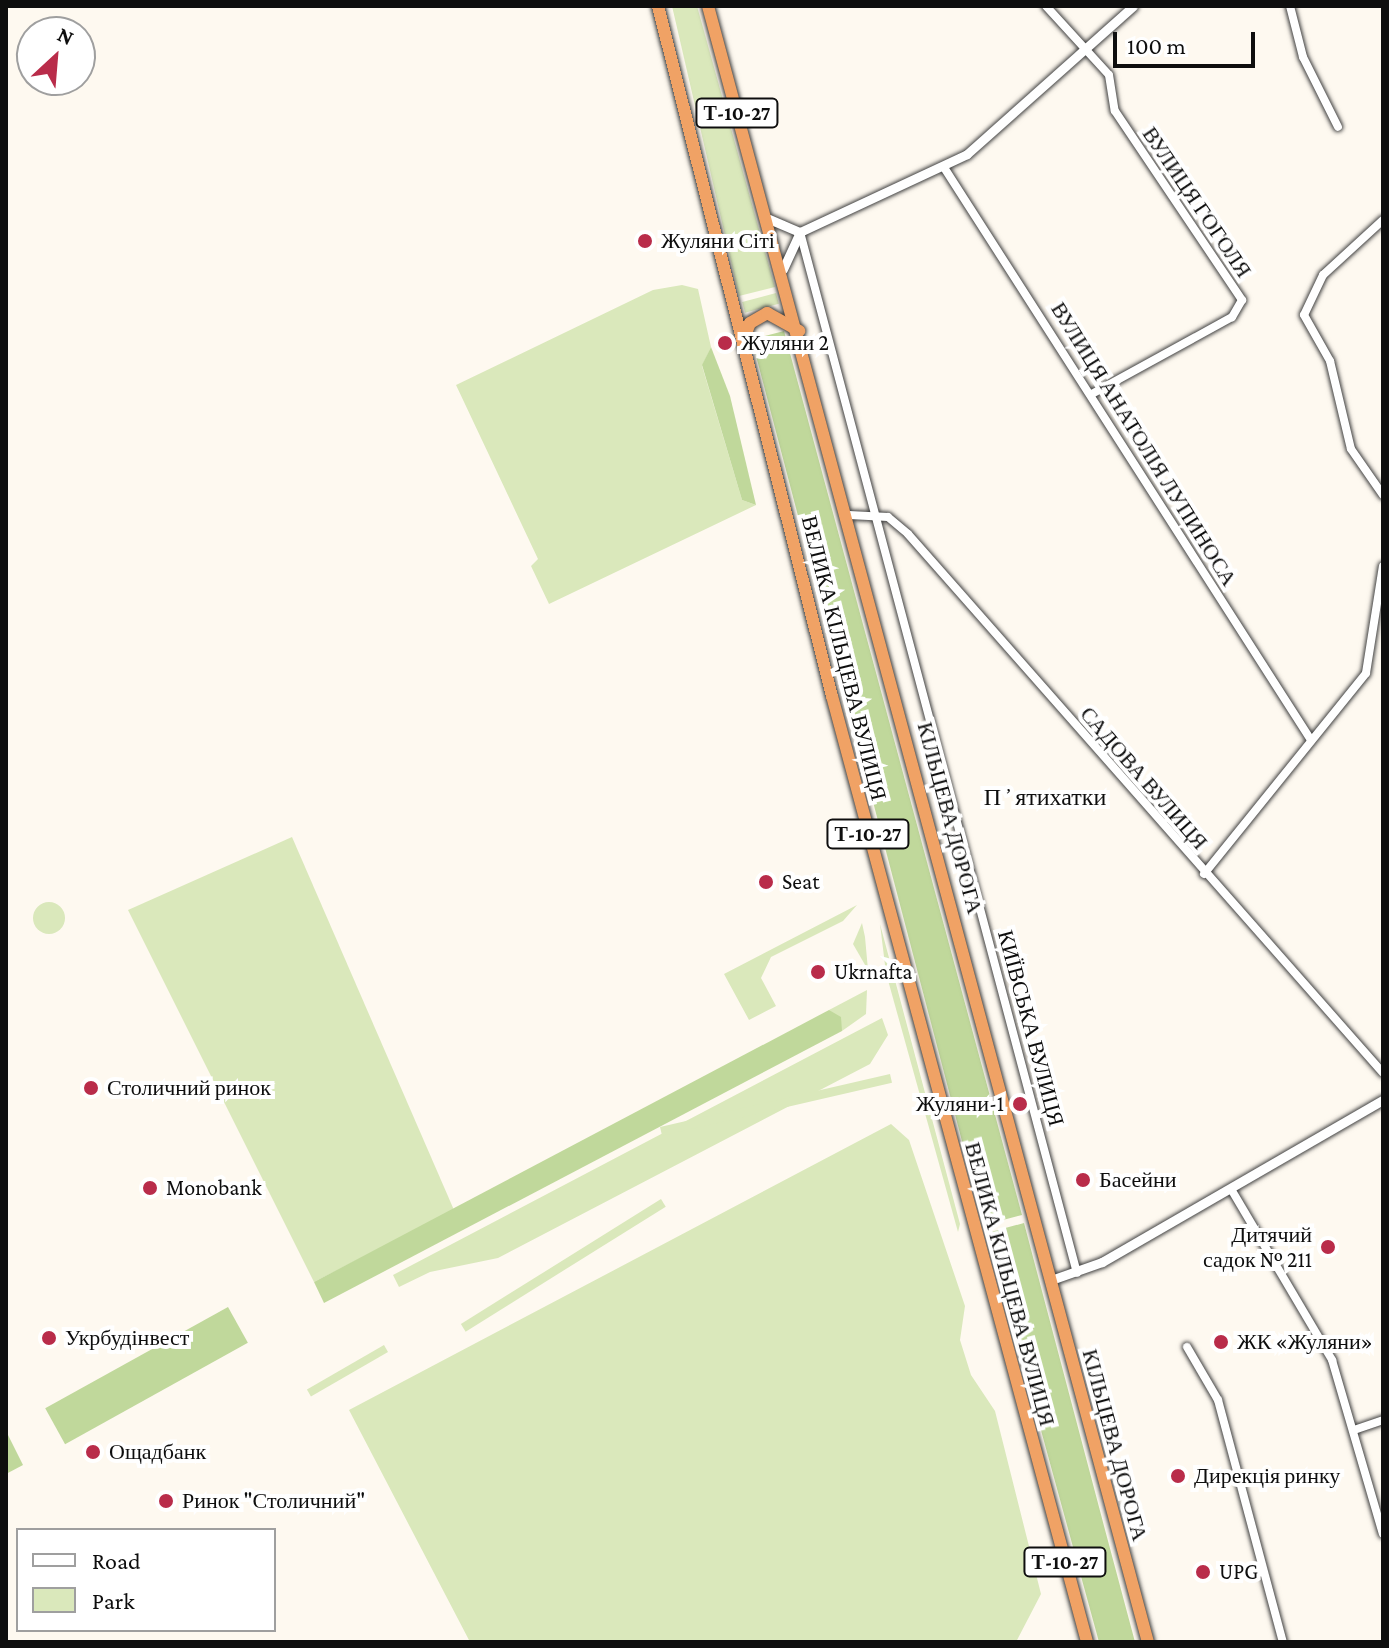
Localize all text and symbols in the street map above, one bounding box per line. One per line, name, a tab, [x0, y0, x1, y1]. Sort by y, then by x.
north arrow	[16, 16, 96, 96]
scale bar	[1117, 16, 1259, 66]
text: N	[54, 21, 78, 50]
text: 100 m	[1127, 32, 1186, 59]
road number: Т-10-27	[695, 97, 779, 129]
street label: ВУЛИЦЯ ГОГОЛЯ	[1137, 122, 1257, 282]
place label: Жуляни Сіті	[661, 228, 775, 254]
marker: Жуляни Сіті	[636, 232, 654, 250]
street label: ВУЛИЦЯ АНАТОЛІЯ ЛУПИНОСА	[1045, 297, 1243, 591]
place label: Жуляни 2	[741, 330, 829, 356]
marker: Жуляни 2	[716, 334, 734, 352]
street label: ВЕЛИКА КІЛЬЦЕВА ВУЛИЦЯ	[796, 513, 892, 803]
street label: САДОВА ВУЛИЦЯ	[1075, 701, 1213, 855]
street label: КІЛЬЦЕВА ДОРОГА	[912, 719, 988, 917]
district label: Пʼятихатки	[984, 783, 1106, 811]
road number: Т-10-27	[826, 818, 910, 850]
place label: Seat	[782, 869, 819, 895]
marker: Seat	[757, 873, 775, 891]
street label: КИЇВСЬКА ВУЛИЦЯ	[992, 927, 1070, 1129]
place label: Ukrnafta	[834, 959, 912, 985]
marker: Ukrnafta	[809, 963, 827, 981]
place label: Столичний ринок	[107, 1075, 271, 1101]
marker: Столичний ринок	[82, 1079, 100, 1097]
place label: Жуляни-1	[916, 1091, 1004, 1117]
marker: Жуляни-1	[1011, 1095, 1029, 1113]
street label: ВЕЛИКА КІЛЬЦЕВА ВУЛИЦЯ	[959, 1139, 1061, 1429]
place label: Басейни	[1099, 1167, 1177, 1193]
marker: Басейни	[1074, 1171, 1092, 1189]
place label: Monobank	[166, 1175, 262, 1201]
marker: Monobank	[141, 1179, 159, 1197]
place label: Дитячий садок № 211	[1203, 1221, 1312, 1272]
marker: Дитячий садок № 211	[1319, 1238, 1337, 1256]
place label: Укрбудінвест	[65, 1325, 189, 1351]
marker: Укрбудінвест	[40, 1329, 58, 1347]
place label: ЖК «Жуляни»	[1237, 1329, 1373, 1355]
marker: ЖК «Жуляни»	[1212, 1333, 1230, 1351]
street label: КІЛЬЦЕВА ДОРОГА	[1077, 1346, 1153, 1544]
place label: Ощадбанк	[109, 1439, 206, 1465]
marker: Ощадбанк	[84, 1443, 102, 1461]
place label: Дирекція ринку	[1194, 1463, 1340, 1489]
marker: Дирекція ринку	[1169, 1467, 1187, 1485]
place label: Ринок "Столичний"	[182, 1488, 365, 1514]
marker: Ринок "Столичний"	[157, 1492, 175, 1510]
legend	[16, 1528, 276, 1632]
road number: Т-10-27	[1023, 1546, 1107, 1578]
text: Road	[92, 1547, 141, 1574]
place label: UPG	[1219, 1559, 1258, 1585]
marker: UPG	[1194, 1563, 1212, 1581]
text: Park	[92, 1587, 135, 1614]

